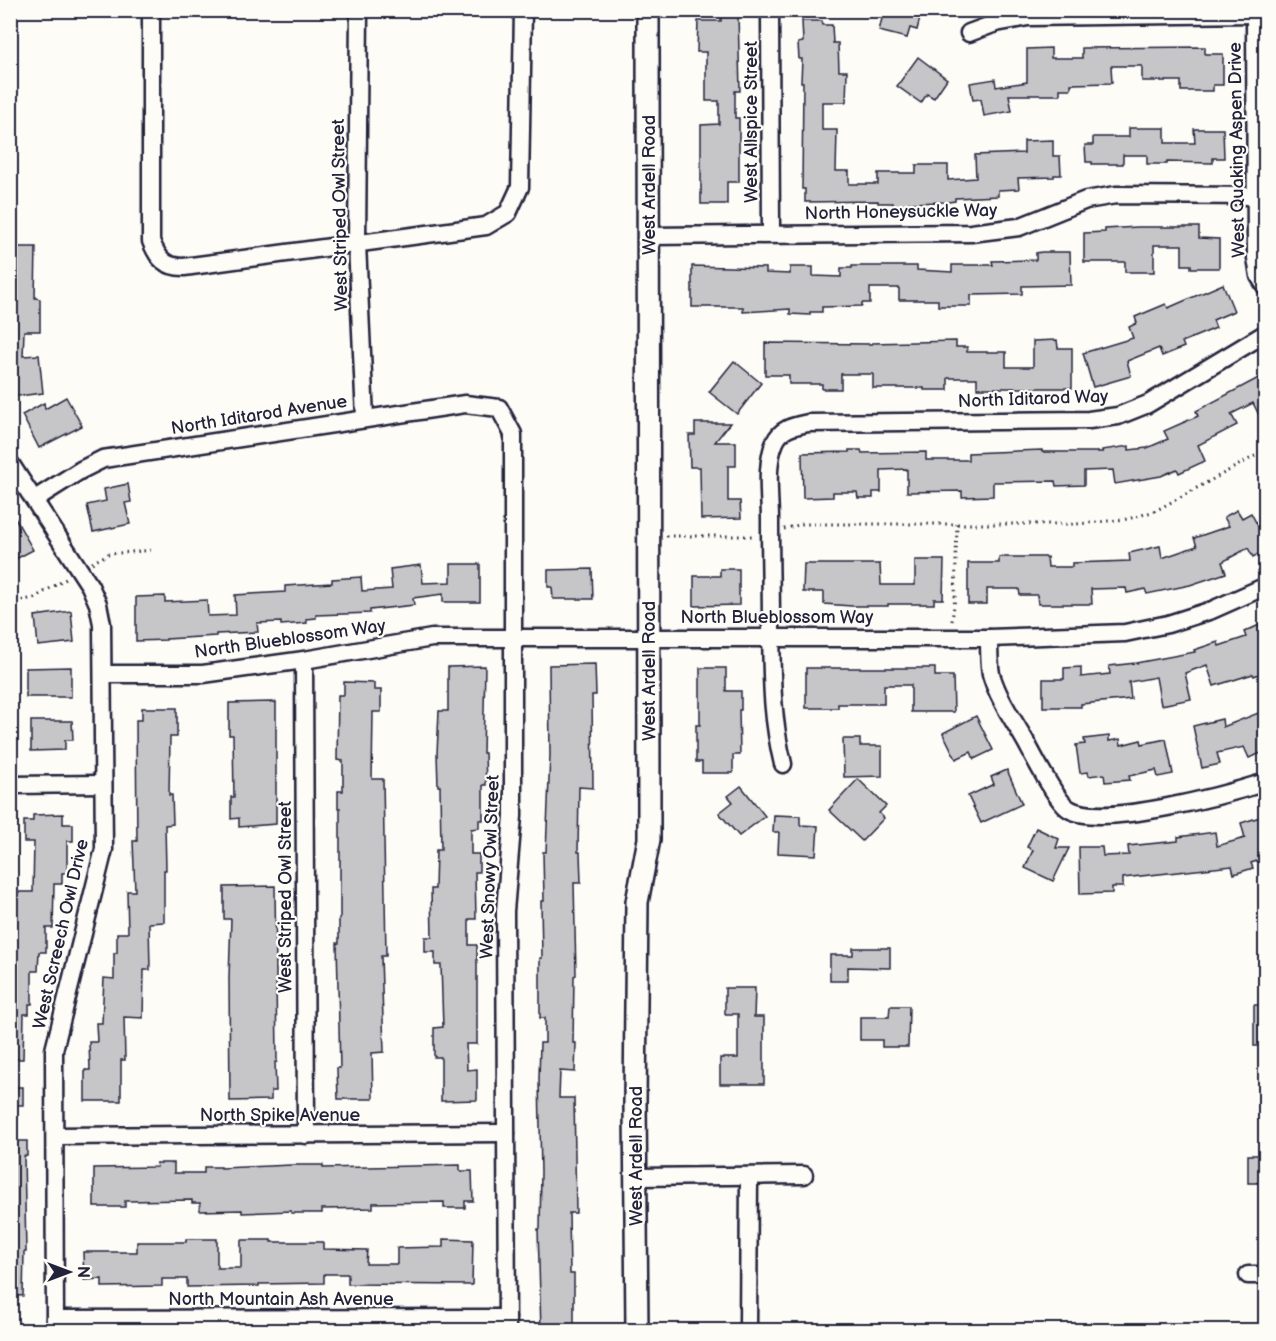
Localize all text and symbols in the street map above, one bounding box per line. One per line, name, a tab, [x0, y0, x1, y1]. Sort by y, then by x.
street label: West Allspice Street	[741, 40, 762, 203]
street label: West Quaking Aspen Drive	[1225, 42, 1249, 258]
street label: West Ardell Road	[639, 115, 660, 255]
street label: West Striped Owl Street	[328, 118, 352, 311]
street label: North Honeysuckle Way	[805, 200, 998, 224]
street label: North Iditarod Way	[957, 386, 1109, 412]
street label: North Iditarod Avenue	[169, 391, 349, 439]
street label: West Ardell Road	[639, 601, 660, 741]
street label: North Blueblossom Way	[681, 607, 874, 628]
street label: North Blueblossom Way	[193, 615, 388, 663]
street label: West Snowy Owl Street	[476, 774, 504, 959]
street label: West Striped Owl Street	[275, 800, 296, 993]
street label: West Screech Owl Drive	[29, 837, 93, 1031]
street label: West Ardell Road	[626, 1086, 647, 1226]
street label: North Spike Avenue	[200, 1105, 361, 1126]
north arrow	[39, 1242, 99, 1302]
text: N	[73, 1266, 92, 1278]
street label: North Mountain Ash Avenue	[168, 1289, 394, 1310]

